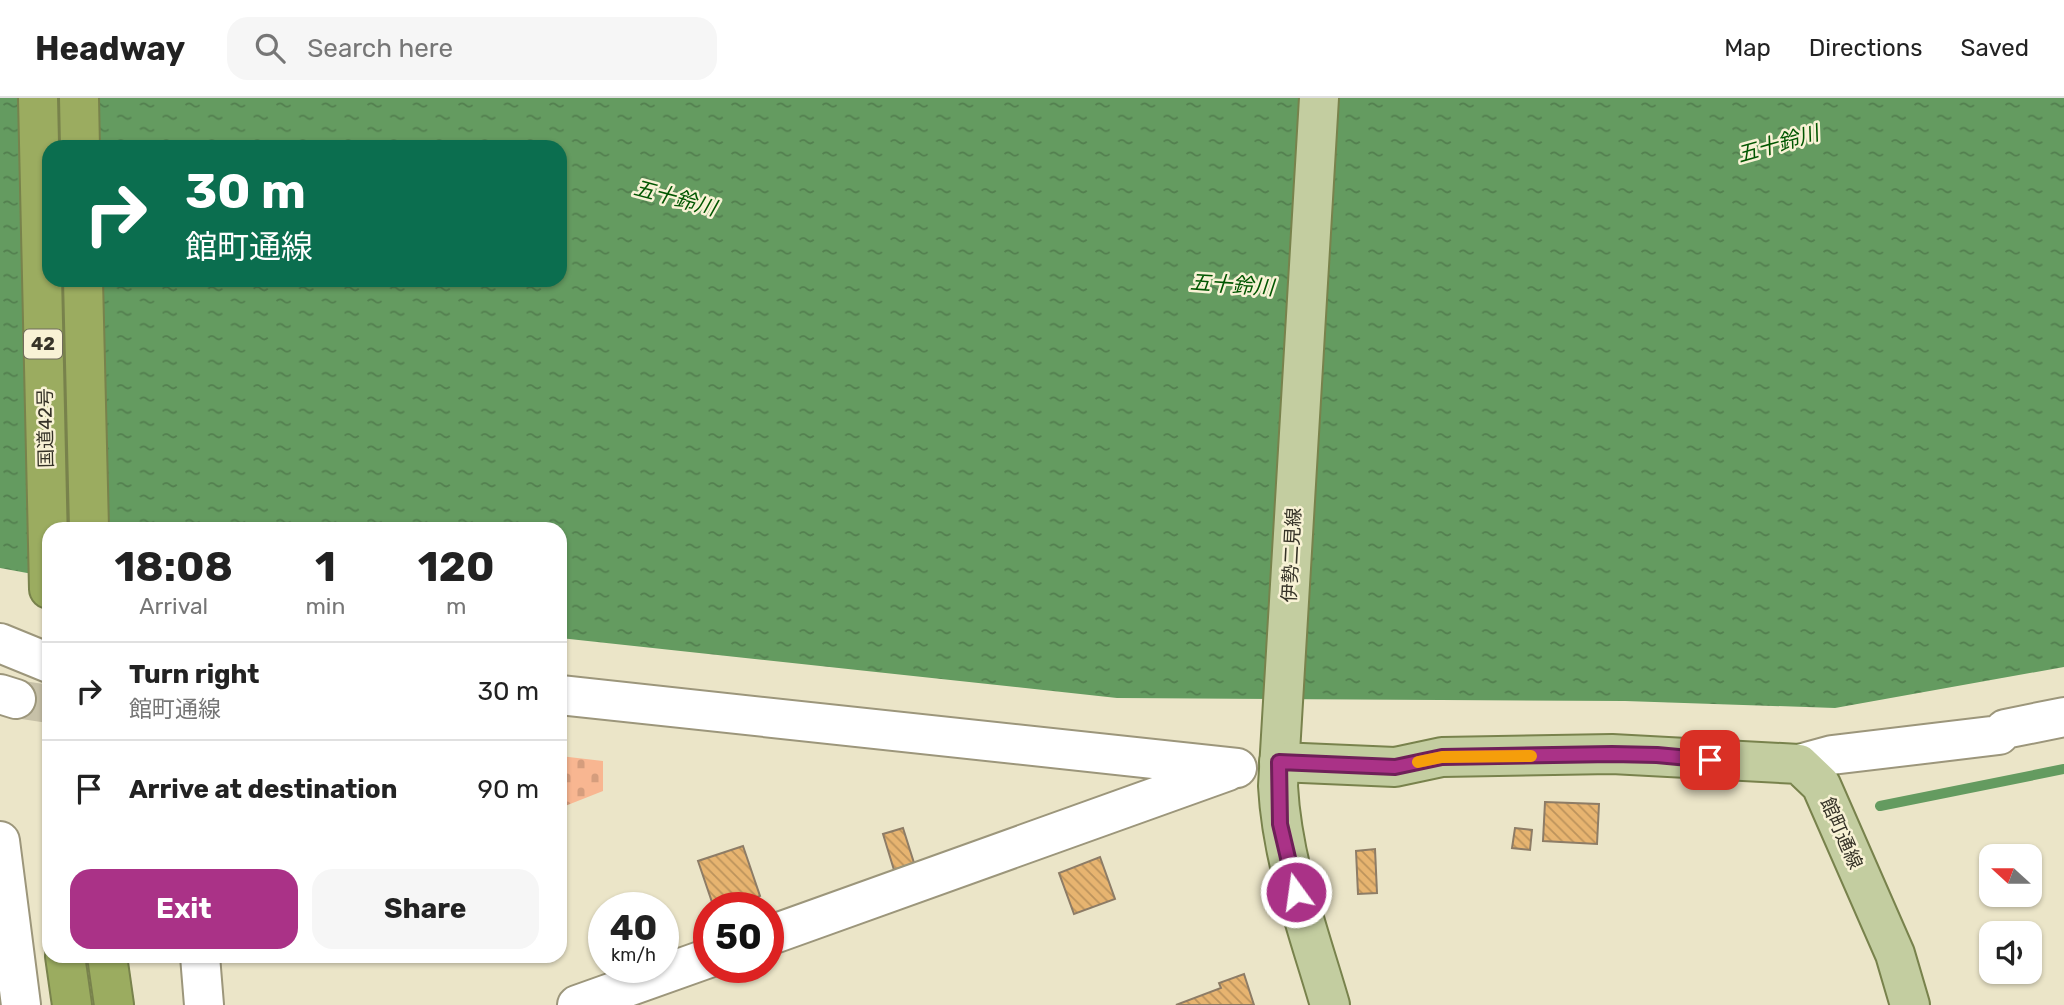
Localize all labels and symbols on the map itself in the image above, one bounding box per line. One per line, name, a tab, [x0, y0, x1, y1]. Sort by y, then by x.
water label: 五十鈴川	[1734, 119, 1824, 167]
water label: 五十鈴川	[631, 175, 721, 221]
water label: 五十鈴川	[1189, 269, 1277, 300]
road number: 42	[24, 330, 62, 358]
street label: 国道42号	[33, 388, 58, 468]
street label: 伊勢二見線	[1278, 507, 1305, 603]
pin	[1680, 730, 1740, 790]
street label: 館町通線	[1816, 794, 1868, 873]
north arrow	[1979, 844, 2042, 906]
position arrow	[1259, 855, 1333, 929]
speed limit sign: 50	[693, 892, 784, 983]

